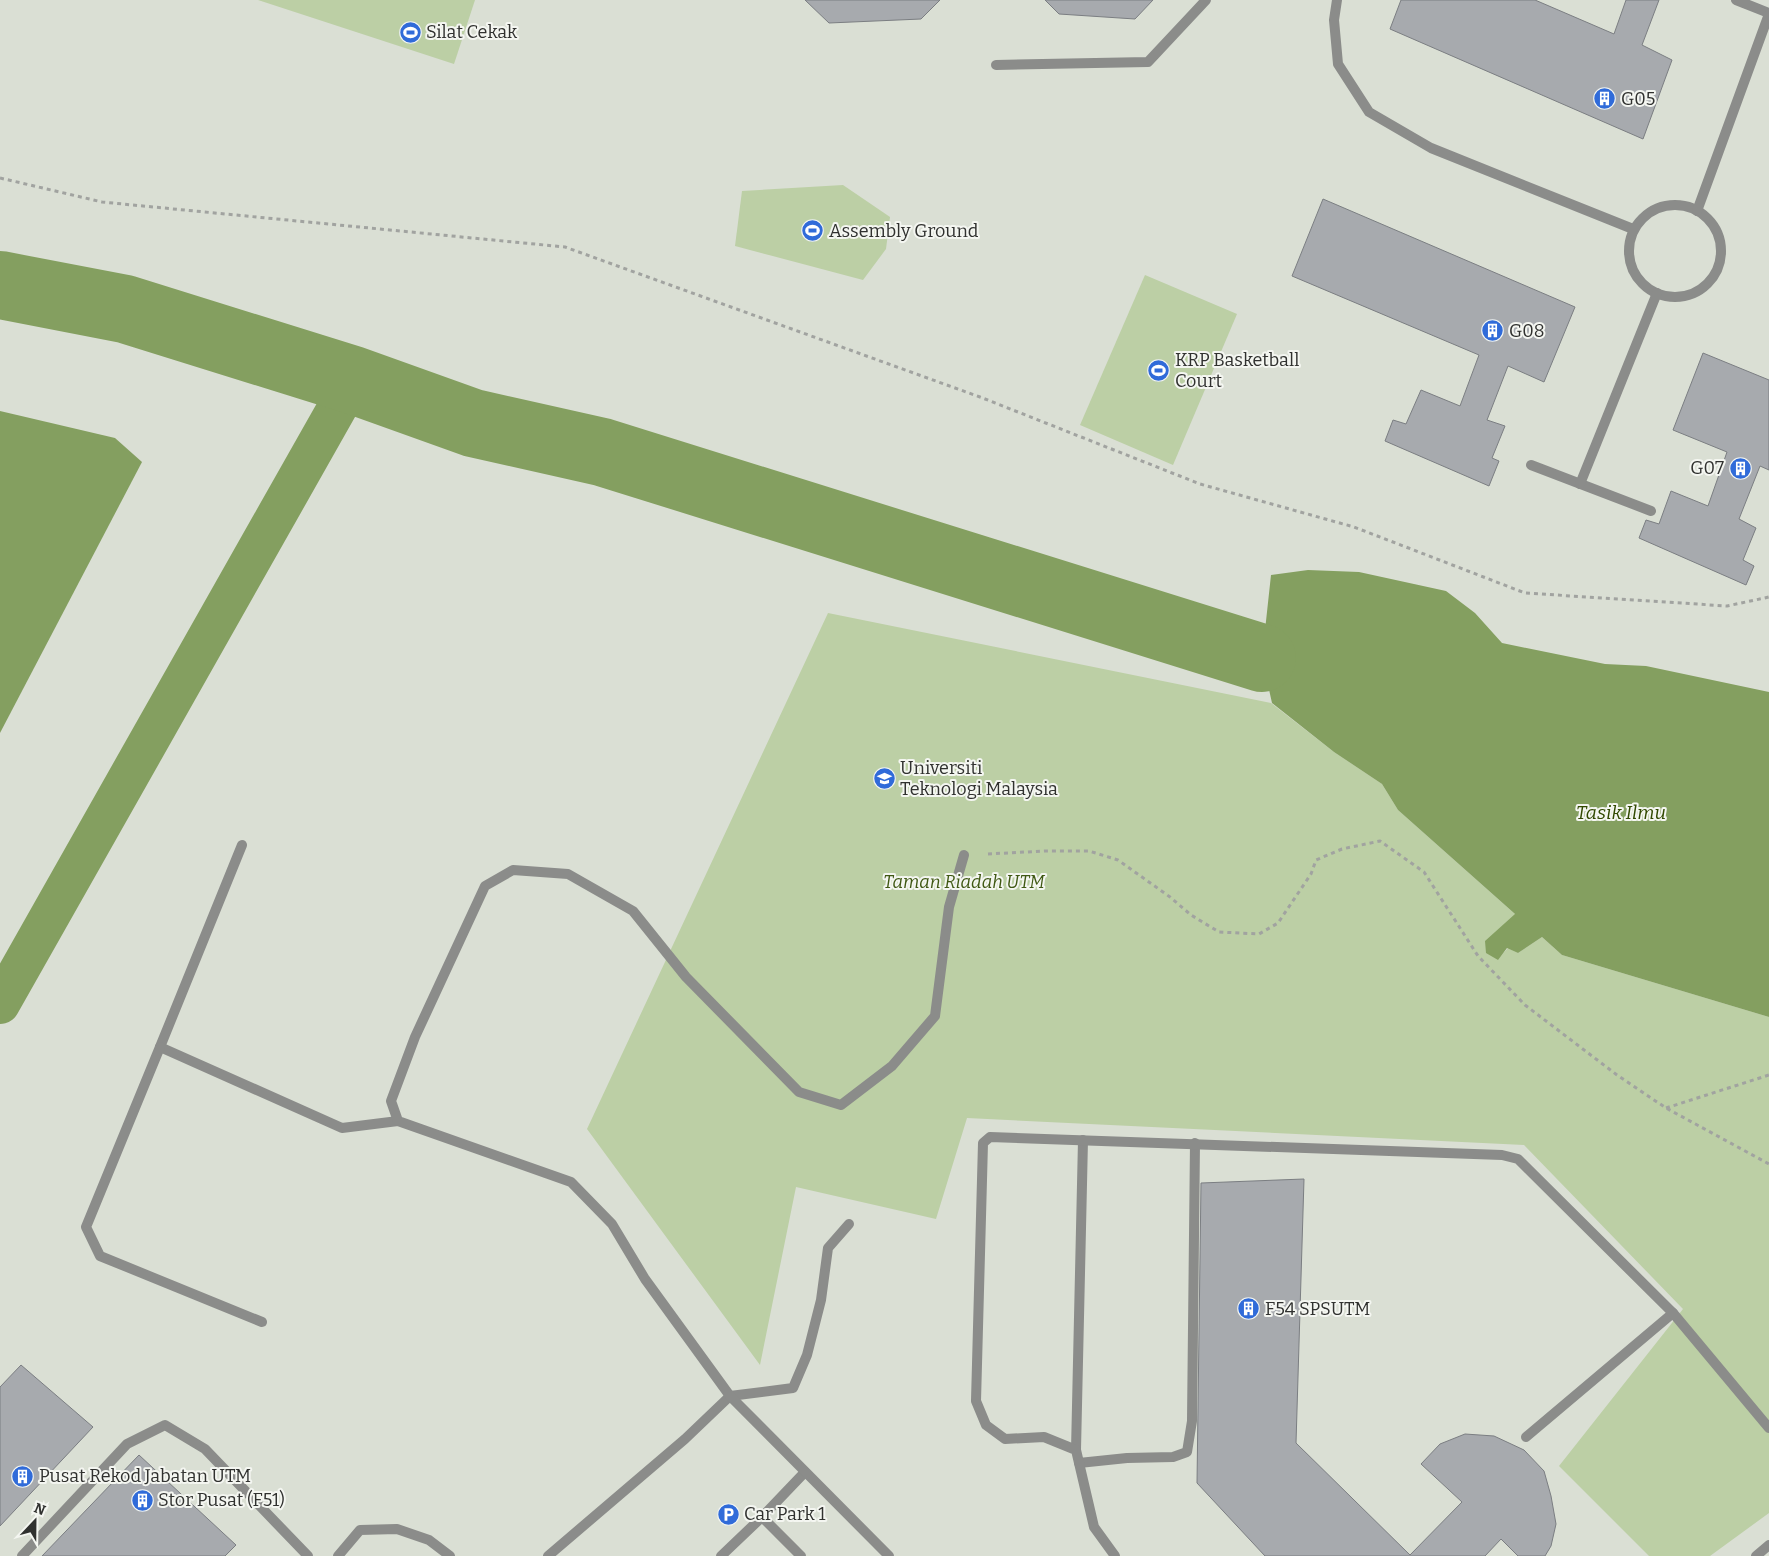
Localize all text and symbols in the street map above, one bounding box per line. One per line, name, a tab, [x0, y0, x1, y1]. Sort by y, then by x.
sports icon: Silat Cekak	[398, 20, 422, 44]
place label: Silat Cekak	[426, 21, 518, 43]
building icon: G05	[1593, 87, 1617, 111]
place label: G05	[1621, 88, 1655, 110]
sports icon: Assembly Ground	[801, 219, 825, 243]
place label: Assembly Ground	[829, 220, 979, 242]
building icon: G08	[1481, 319, 1505, 343]
place label: G08	[1509, 320, 1545, 342]
place label: KRP Basketball Court	[1175, 349, 1299, 392]
sports icon: KRP Basketball Court	[1147, 358, 1171, 382]
building icon: G07	[1728, 456, 1752, 480]
place label: G07	[1690, 457, 1724, 479]
place label: Universiti Teknologi Malaysia	[900, 757, 1058, 800]
school or university icon: Universiti Teknologi Malaysia	[872, 766, 896, 790]
water label: Tasik Ilmu	[1576, 801, 1666, 824]
park label: Taman Riadah UTM	[883, 871, 1045, 893]
building icon: F54 SPSUTM	[1237, 1297, 1261, 1321]
place label: F54 SPSUTM	[1265, 1298, 1370, 1320]
building icon: Pusat Rekod Jabatan UTM	[11, 1464, 35, 1488]
place label: Pusat Rekod Jabatan UTM	[39, 1465, 251, 1487]
building icon: Stor Pusat (F51)	[130, 1488, 154, 1512]
place label: Stor Pusat (F51)	[158, 1489, 285, 1511]
north arrow	[10, 1496, 60, 1546]
text: N	[31, 1500, 48, 1519]
parking icon: Car Park 1	[716, 1502, 740, 1526]
place label: Car Park 1	[744, 1503, 826, 1525]

